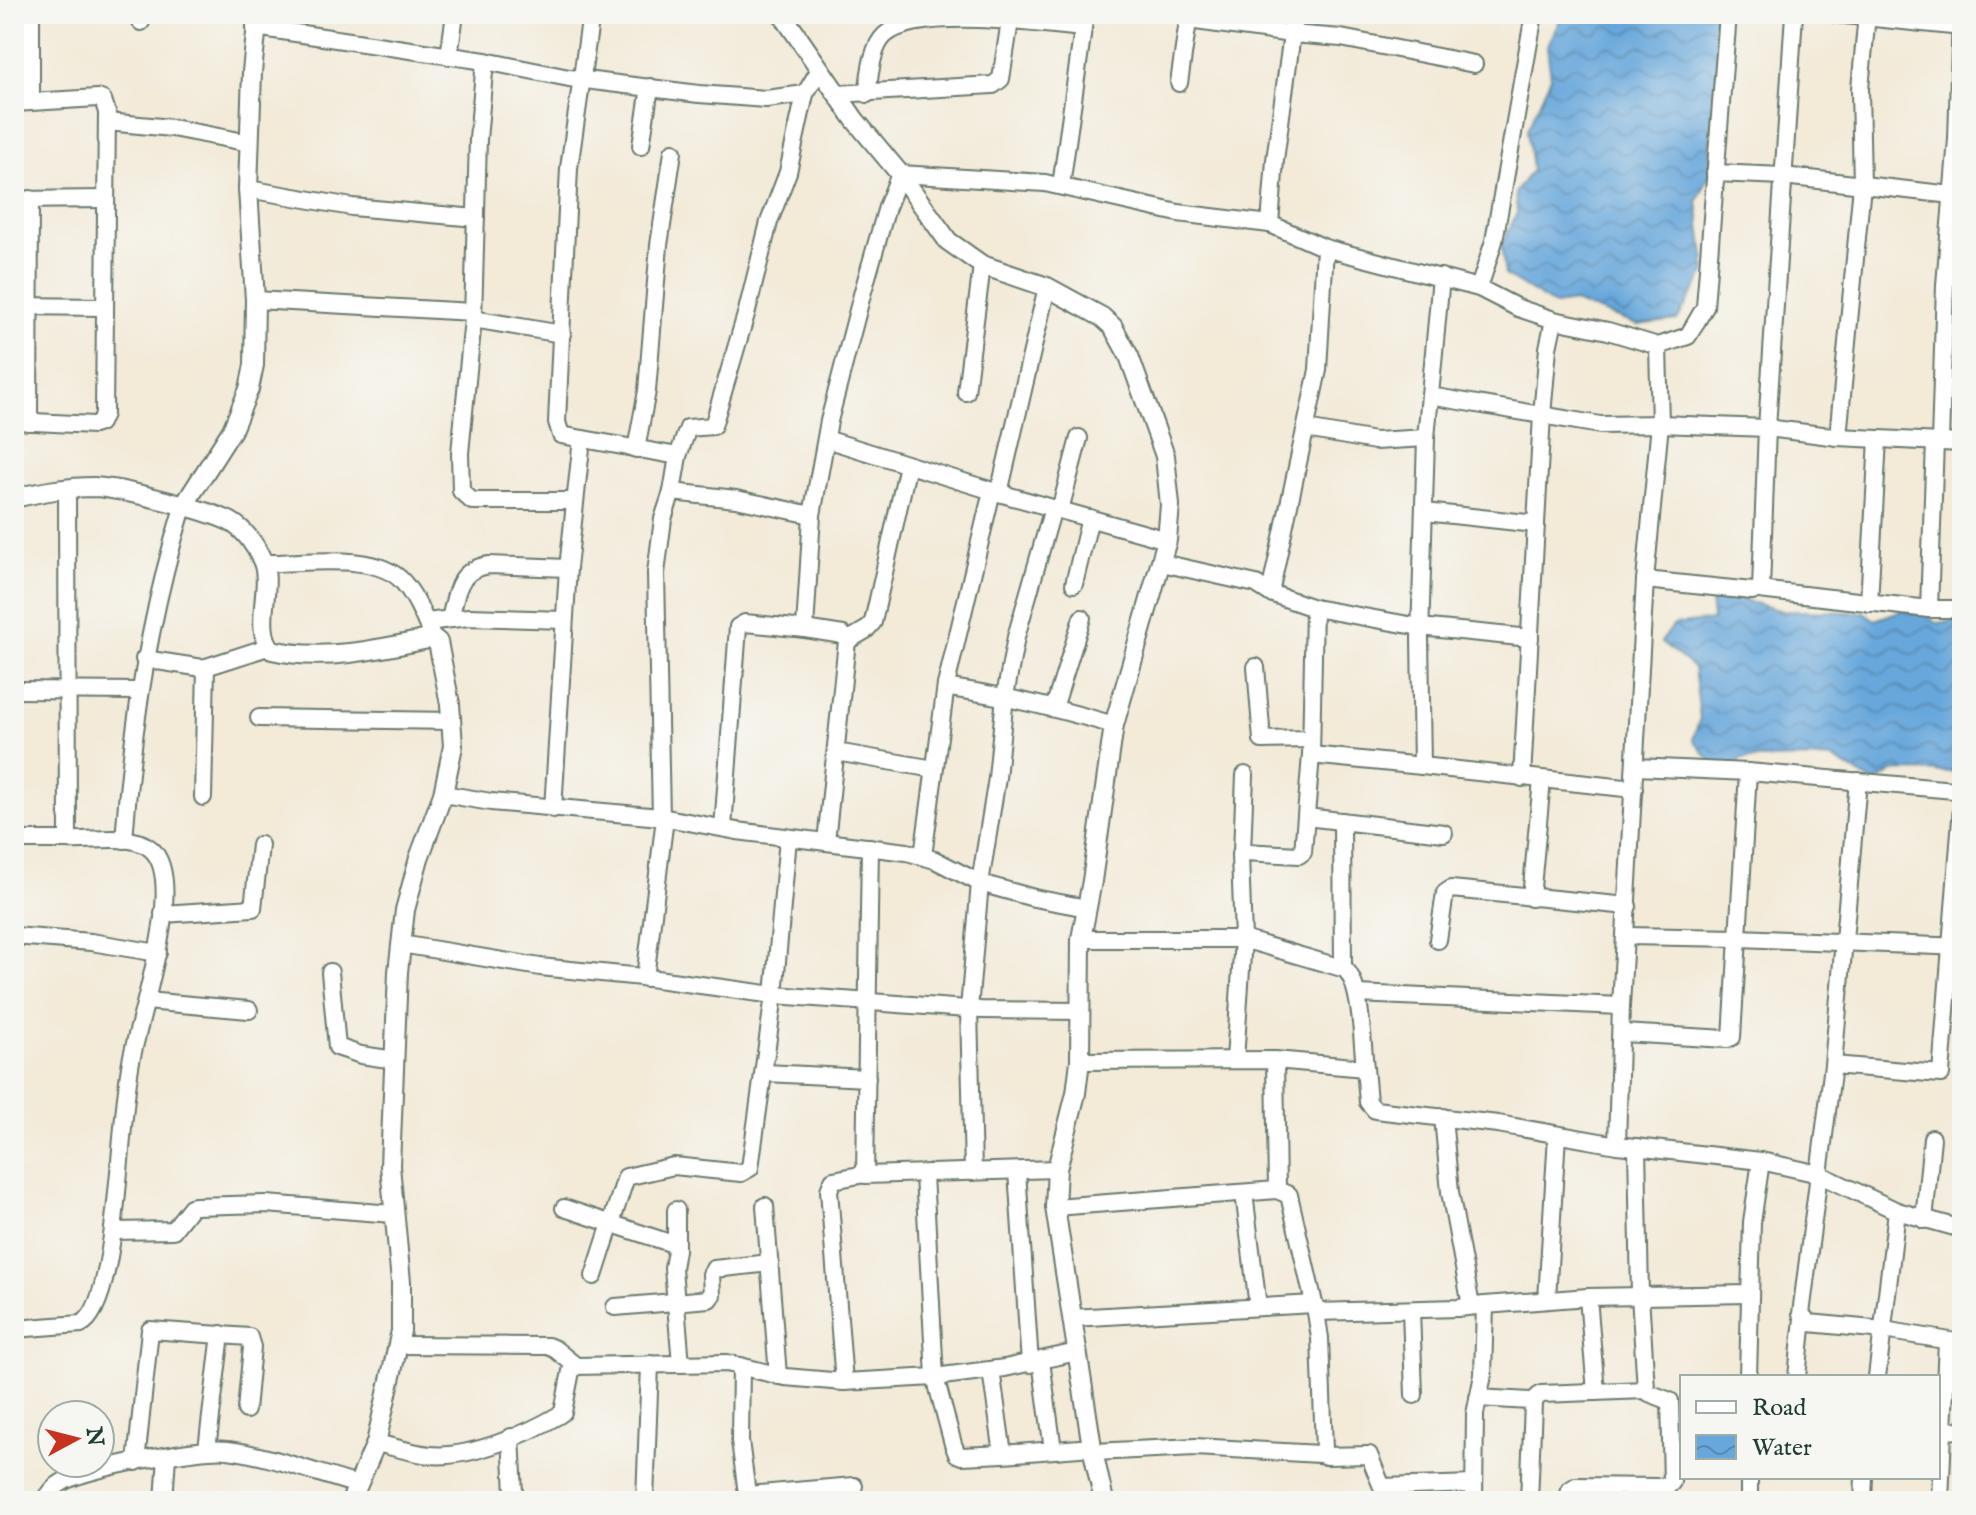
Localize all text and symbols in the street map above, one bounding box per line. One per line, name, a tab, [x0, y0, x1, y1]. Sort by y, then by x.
legend	[1680, 1375, 1940, 1479]
text: Road	[1752, 1393, 1806, 1424]
north arrow	[36, 1399, 116, 1479]
text: N	[79, 1425, 109, 1448]
text: Water	[1752, 1433, 1812, 1464]

